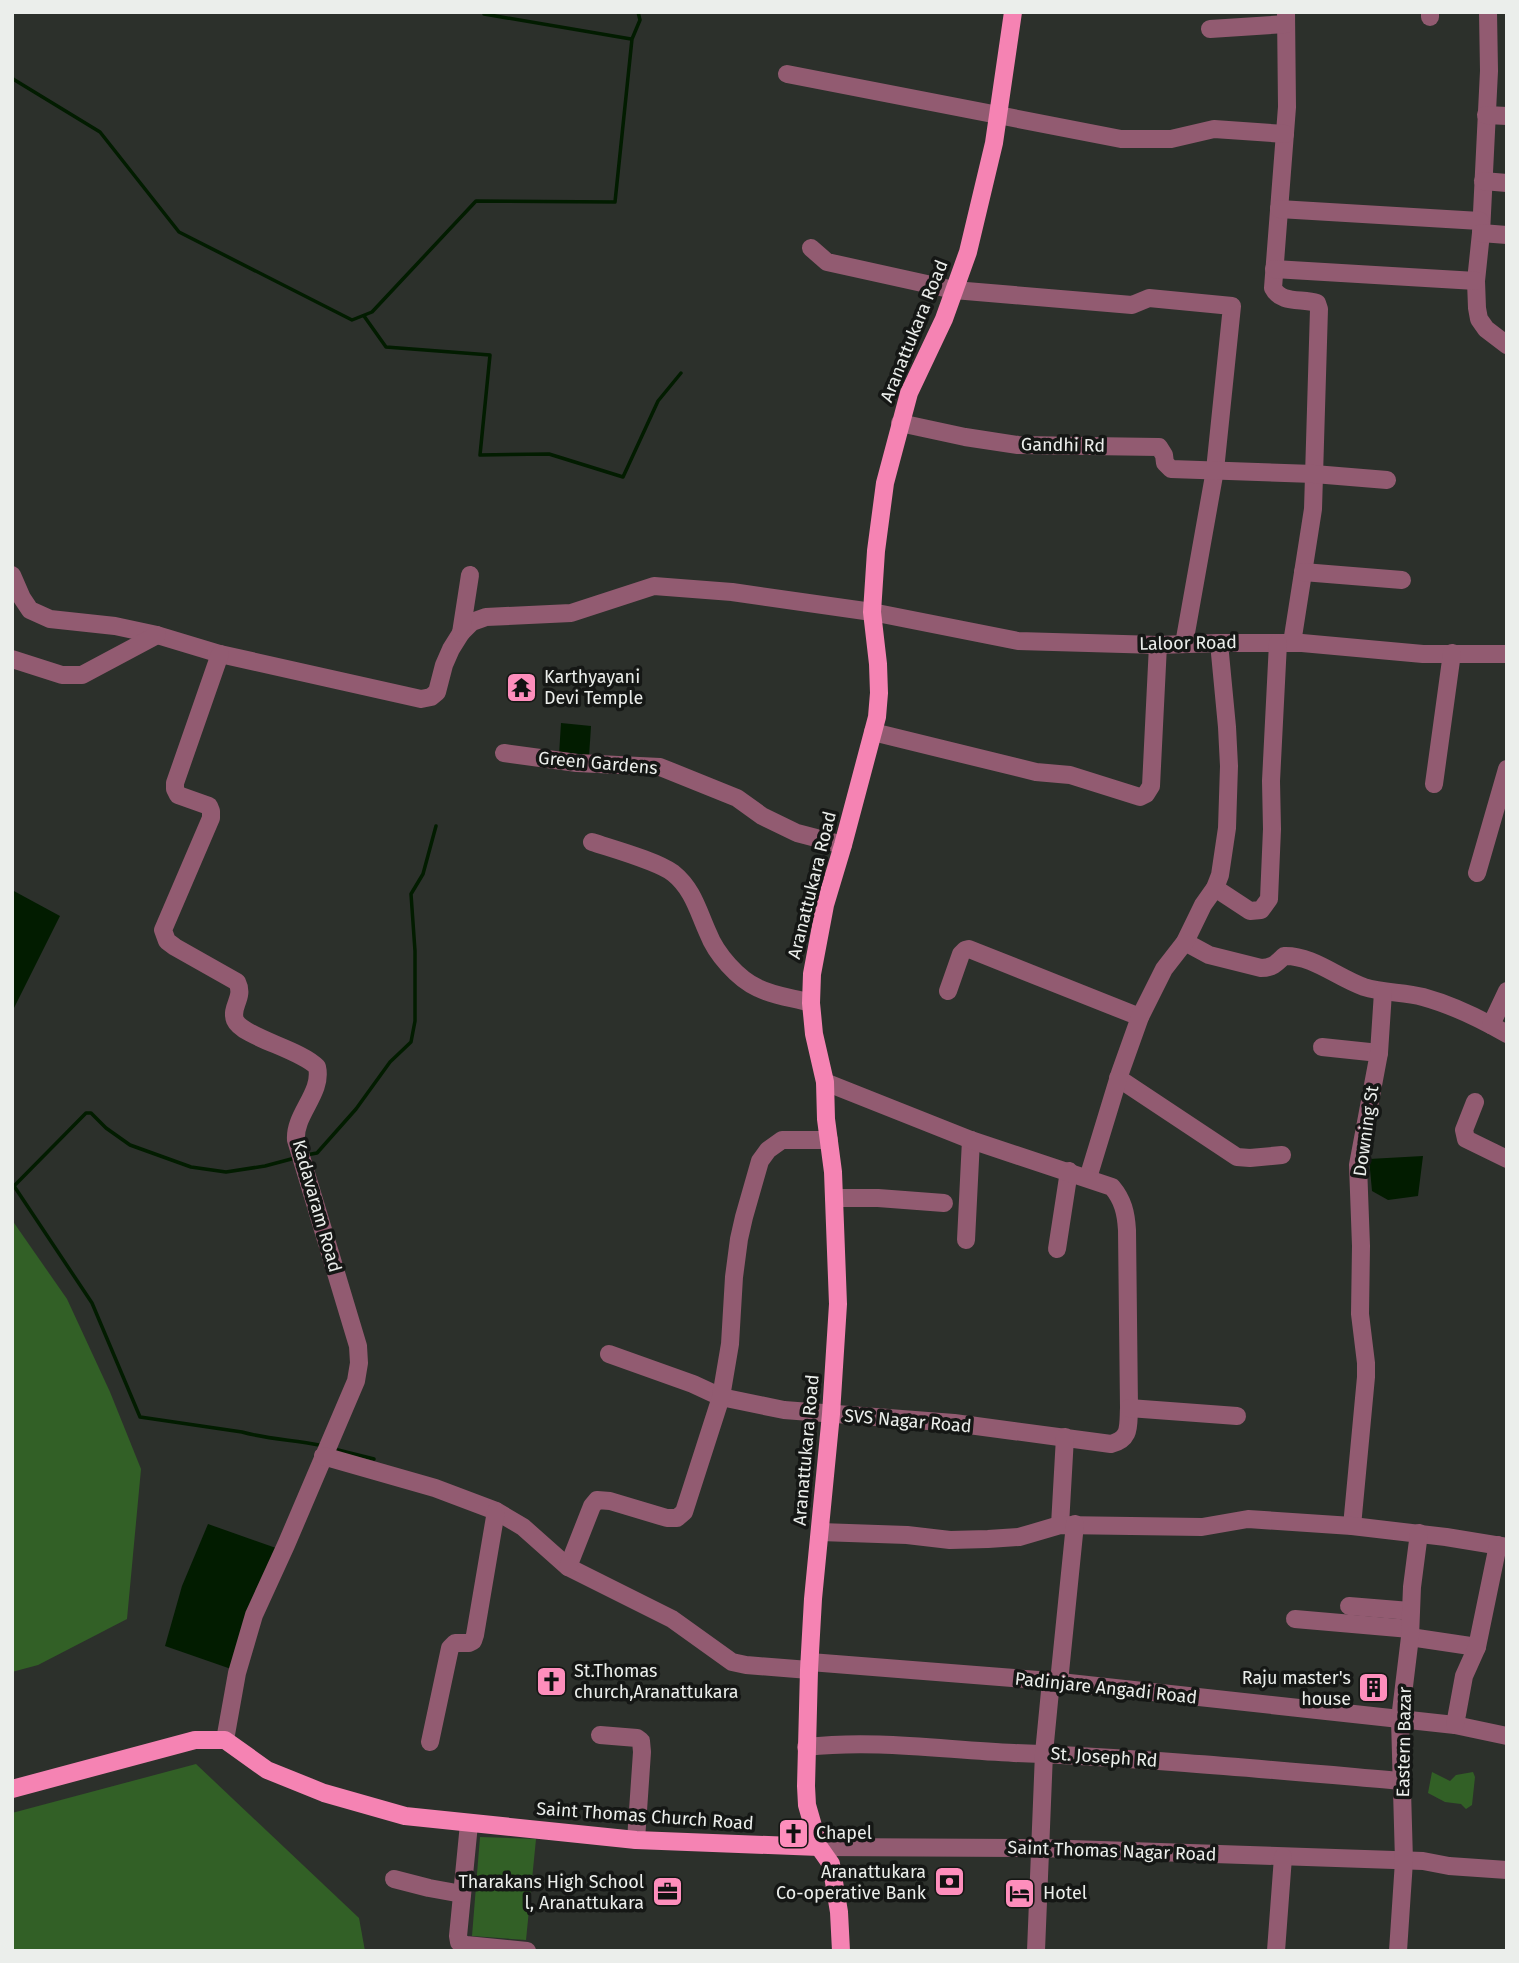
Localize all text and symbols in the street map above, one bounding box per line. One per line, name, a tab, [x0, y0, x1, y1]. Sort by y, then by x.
street label: Aranattukara Road	[875, 257, 953, 405]
street label: Gandhi Rd	[1021, 433, 1105, 457]
street label: Laloor Road	[1139, 631, 1237, 655]
place label: Karthyayani Devi Temple	[544, 666, 643, 709]
temple icon: Karthyayani Devi Temple	[504, 670, 538, 704]
street label: Green Gardens	[537, 747, 659, 779]
street label: Aranattukara Road	[783, 809, 841, 961]
street label: Downing St	[1349, 1084, 1383, 1178]
street label: Kadavaram Road	[288, 1137, 346, 1275]
street label: Aranattukara Road	[788, 1374, 824, 1526]
street label: SVS Nagar Road	[843, 1404, 973, 1438]
place label: St.Thomas church,Aranattukara	[574, 1660, 739, 1703]
church icon: St.Thomas church,Aranattukara	[534, 1664, 568, 1698]
street label: Padinjare Angadi Road	[1014, 1667, 1198, 1709]
place label: Raju master's house	[1242, 1667, 1351, 1710]
building icon: Raju master's house	[1357, 1671, 1391, 1705]
street label: Eastern Bazar	[1392, 1686, 1416, 1798]
street label: St. Joseph Rd	[1050, 1742, 1158, 1772]
street label: Saint Thomas Church Road	[536, 1797, 754, 1835]
church icon: Chapel	[776, 1816, 810, 1850]
place label: Chapel	[816, 1822, 872, 1844]
street label: Saint Thomas Nagar Road	[1007, 1836, 1217, 1866]
place label: Aranattukara Co-operative Bank	[776, 1861, 927, 1904]
bank icon: Aranattukara Co-operative Bank	[932, 1865, 966, 1899]
place label: Tharakans High School l, Aranattukara	[459, 1871, 644, 1914]
office icon: Tharakans High School l, Aranattukara	[650, 1875, 684, 1909]
hotel icon: Hotel	[1003, 1876, 1037, 1910]
place label: Hotel	[1043, 1882, 1087, 1904]

